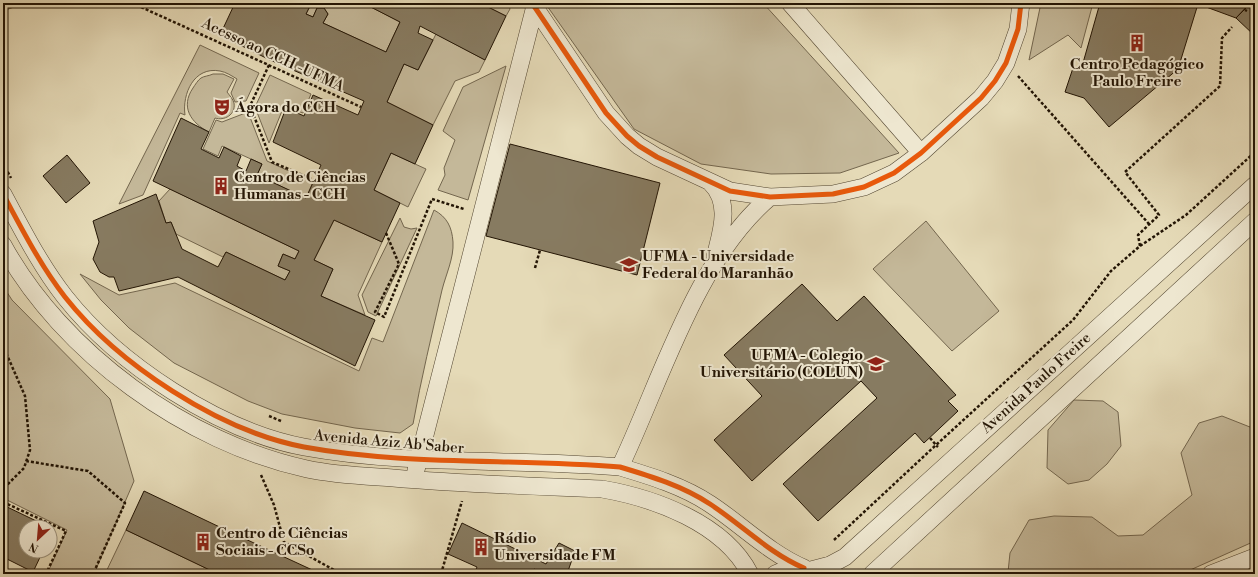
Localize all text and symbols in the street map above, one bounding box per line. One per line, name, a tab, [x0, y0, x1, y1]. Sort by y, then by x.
street label: Acesso ao CCH -UFMA	[198, 13, 348, 97]
building icon: Centro Pedagógico Paulo Freire	[1127, 33, 1147, 53]
place label: Centro Pedagógico Paulo Freire	[1070, 55, 1204, 91]
theatre icon: Ágora do CCH	[212, 97, 232, 117]
place label: Ágora do CCH	[234, 97, 336, 117]
place label: Centro de Ciências Humanas - CCH	[234, 168, 366, 204]
building icon: Centro de Ciências Humanas - CCH	[211, 176, 231, 196]
place label: UFMA - Universidade Federal do Maranhão	[642, 247, 794, 283]
school or university icon: UFMA - Universidade Federal do Maranhão	[619, 255, 639, 275]
street label: Avenida Paulo Freire	[976, 329, 1095, 438]
place label: UFMA - Colegio Universitário (COLUN)	[700, 346, 863, 382]
school or university icon: UFMA - Colegio Universitário (COLUN)	[866, 354, 886, 374]
street label: Avenida Aziz Ab'Saber	[312, 426, 466, 458]
north arrow	[18, 519, 58, 559]
place label: Centro de Ciências Sociais - CCSo	[216, 524, 348, 560]
place label: Rádio Universidade FM	[494, 529, 616, 565]
building icon: Centro de Ciências Sociais - CCSo	[193, 532, 213, 552]
building icon: Rádio Universidade FM	[471, 537, 491, 557]
text: N	[27, 539, 41, 555]

